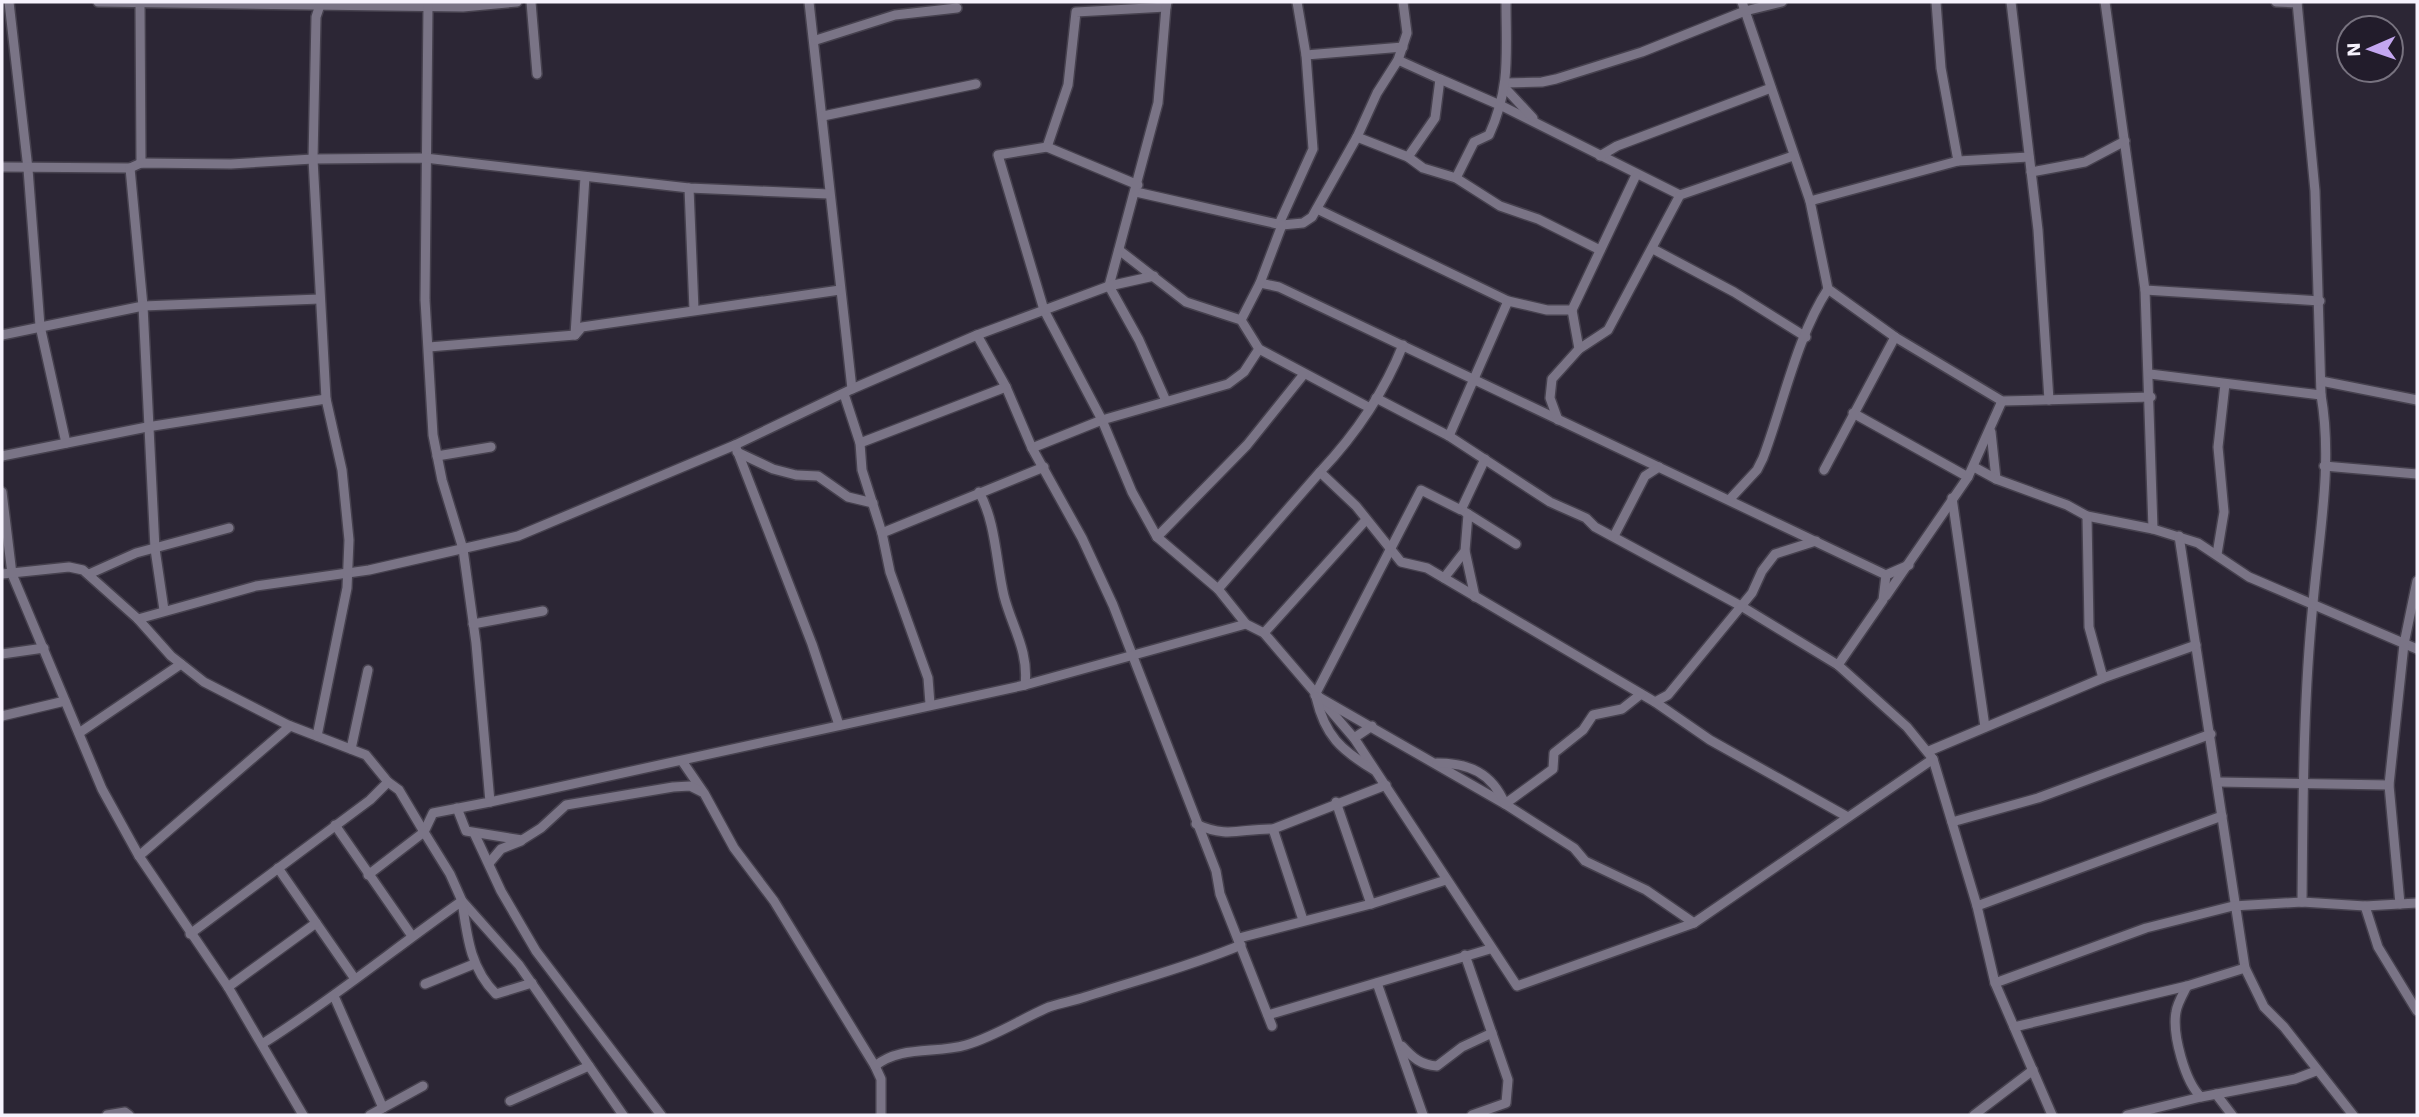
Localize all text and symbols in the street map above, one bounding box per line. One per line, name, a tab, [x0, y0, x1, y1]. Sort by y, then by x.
north arrow	[2335, 14, 2405, 84]
text: N	[2342, 42, 2365, 57]

